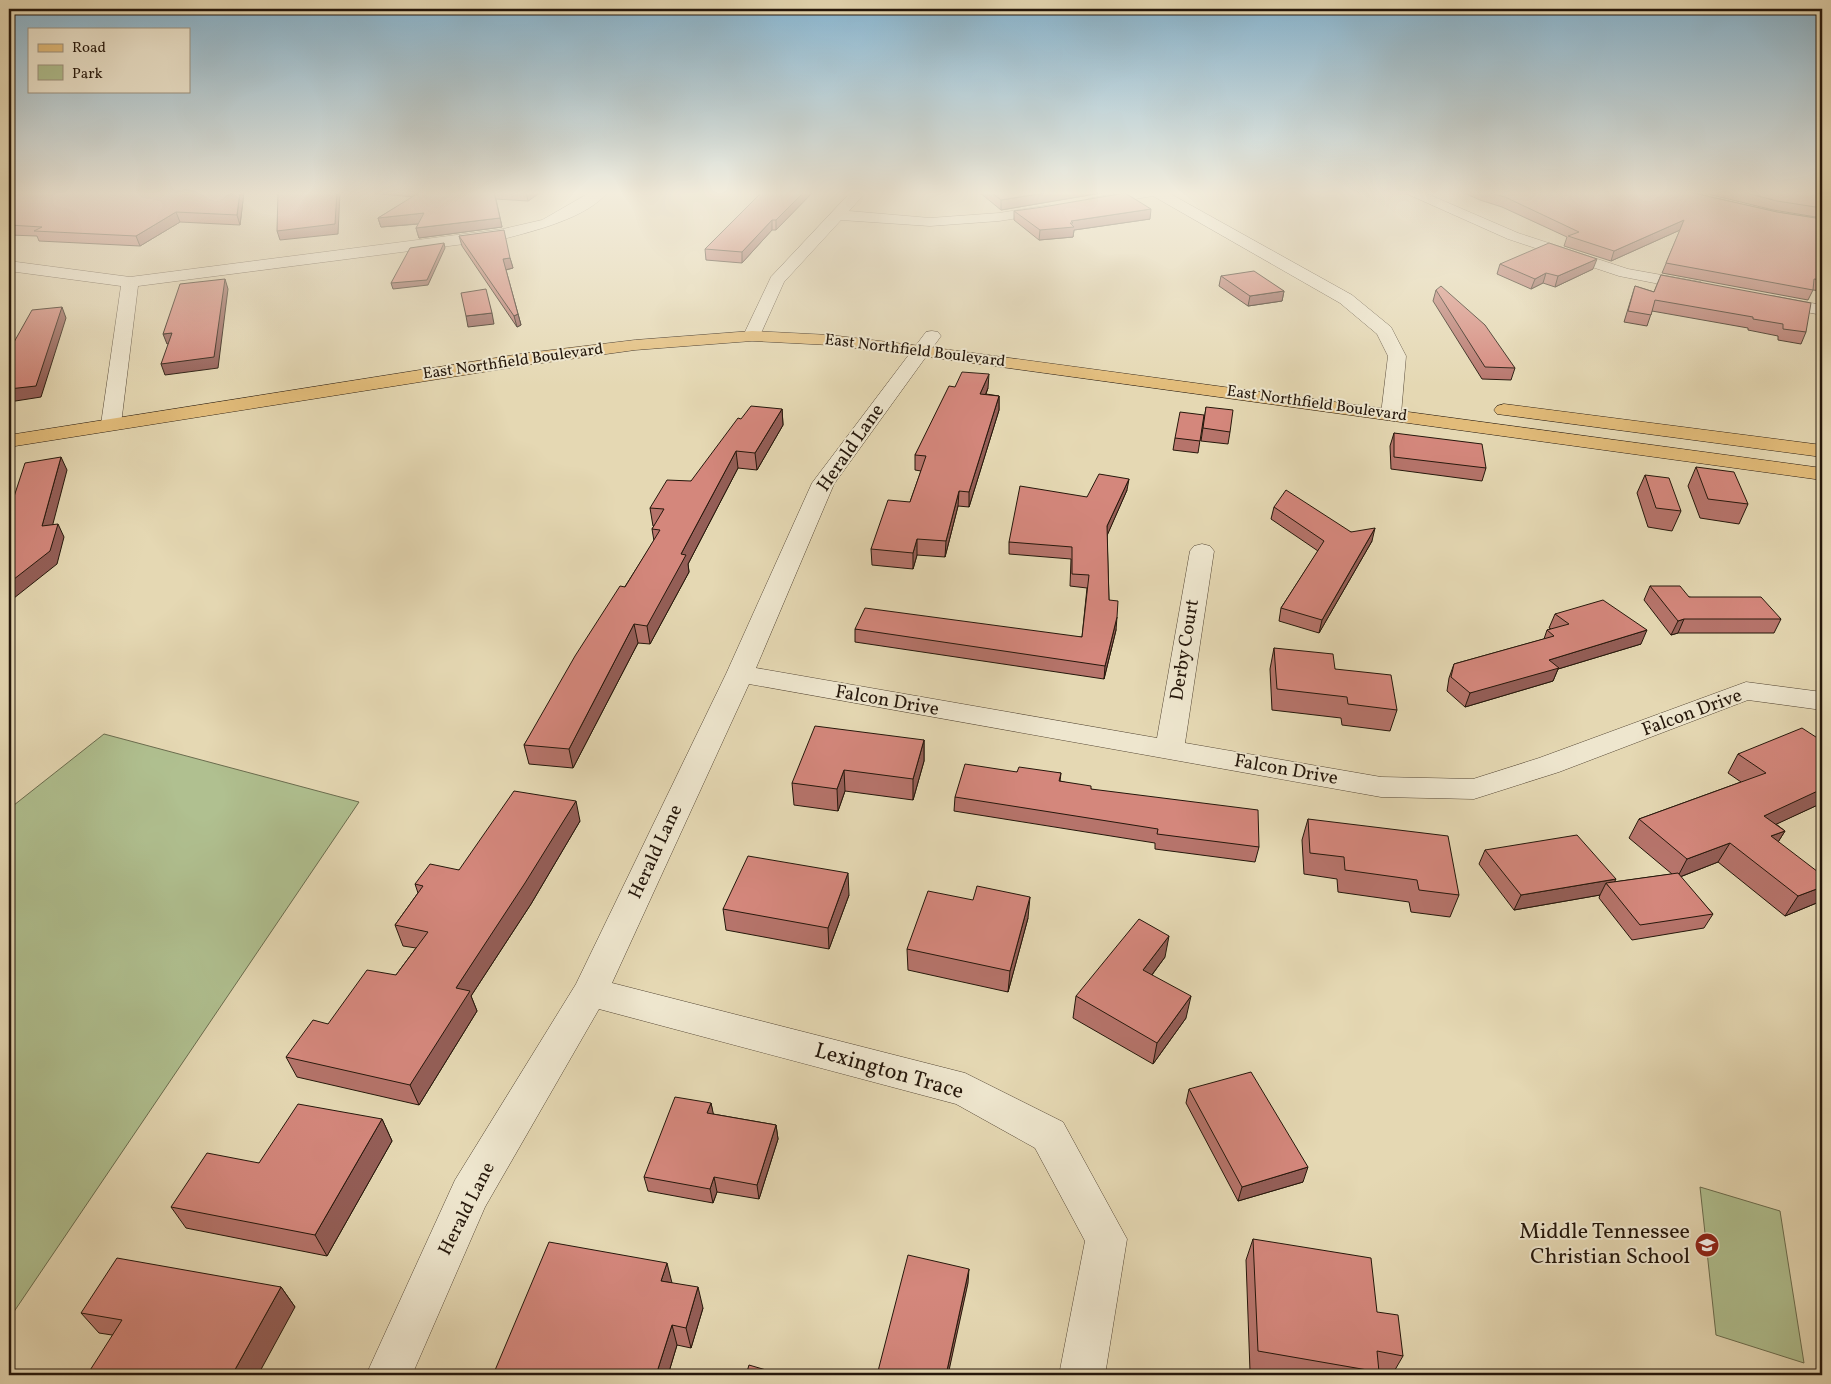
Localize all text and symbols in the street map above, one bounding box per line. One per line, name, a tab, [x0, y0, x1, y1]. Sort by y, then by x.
legend	[28, 28, 190, 92]
text: Road	[72, 38, 106, 59]
text: Park	[72, 64, 103, 85]
street label: East Northfield Boulevard	[823, 329, 1007, 373]
street label: East Northfield Boulevard	[421, 338, 605, 386]
street label: East Northfield Boulevard	[1225, 380, 1409, 428]
street label: Herald Lane	[811, 399, 891, 497]
street label: Derby Court	[1164, 597, 1206, 703]
street label: Falcon Drive	[833, 679, 941, 723]
street label: Falcon Drive	[1638, 683, 1746, 743]
street label: Falcon Drive	[1232, 748, 1340, 792]
street label: Herald Lane	[623, 801, 689, 903]
street label: Lexington Trace	[811, 1036, 967, 1108]
street label: Herald Lane	[432, 1158, 502, 1260]
place label: Middle Tennessee Christian School	[1519, 1217, 1690, 1273]
school or university icon: Middle Tennessee Christian School	[1694, 1232, 1720, 1258]

